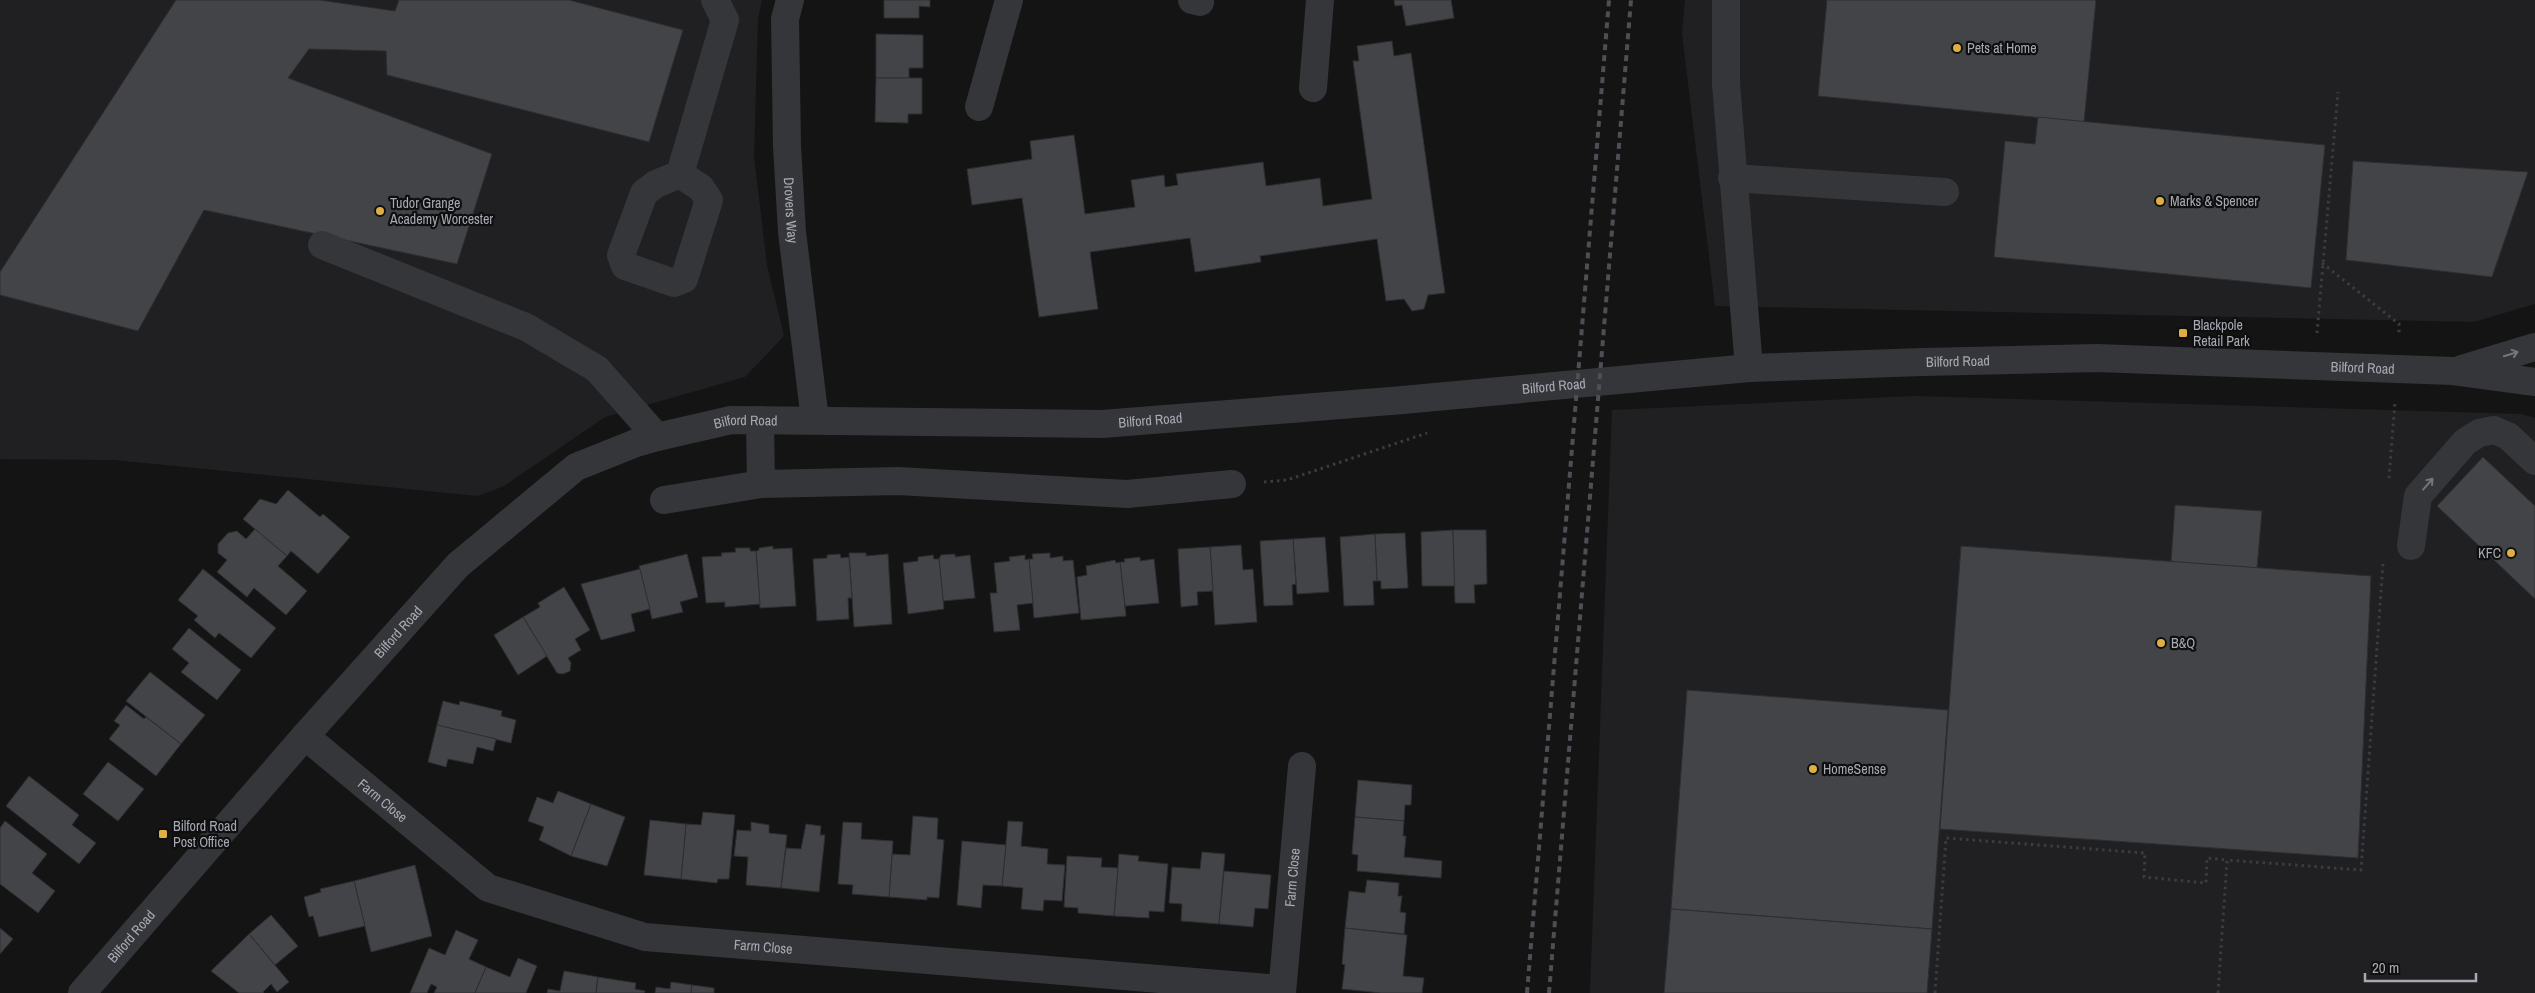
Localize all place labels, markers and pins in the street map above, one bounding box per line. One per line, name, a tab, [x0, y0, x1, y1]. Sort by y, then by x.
place label: Pets at Home	[1967, 39, 2037, 57]
marker: Pets at Home	[1951, 42, 1963, 54]
place label: Marks & Spencer	[2170, 192, 2258, 210]
place label: Tudor Grange Academy Worcester	[389, 194, 493, 228]
marker: Marks & Spencer	[2154, 195, 2166, 207]
marker: Tudor Grange Academy Worcester	[374, 205, 386, 217]
place label: Blackpole Retail Park	[2193, 316, 2250, 350]
marker: Blackpole Retail Park	[2177, 327, 2189, 339]
place label: KFC	[2478, 544, 2501, 562]
marker: KFC	[2505, 547, 2517, 559]
place label: B&Q	[2171, 634, 2195, 652]
marker: B&Q	[2155, 637, 2167, 649]
place label: HomeSense	[1823, 760, 1886, 778]
marker: HomeSense	[1807, 763, 1819, 775]
place label: Bilford Road Post Office	[173, 817, 237, 851]
marker: Bilford Road Post Office	[157, 828, 169, 840]

